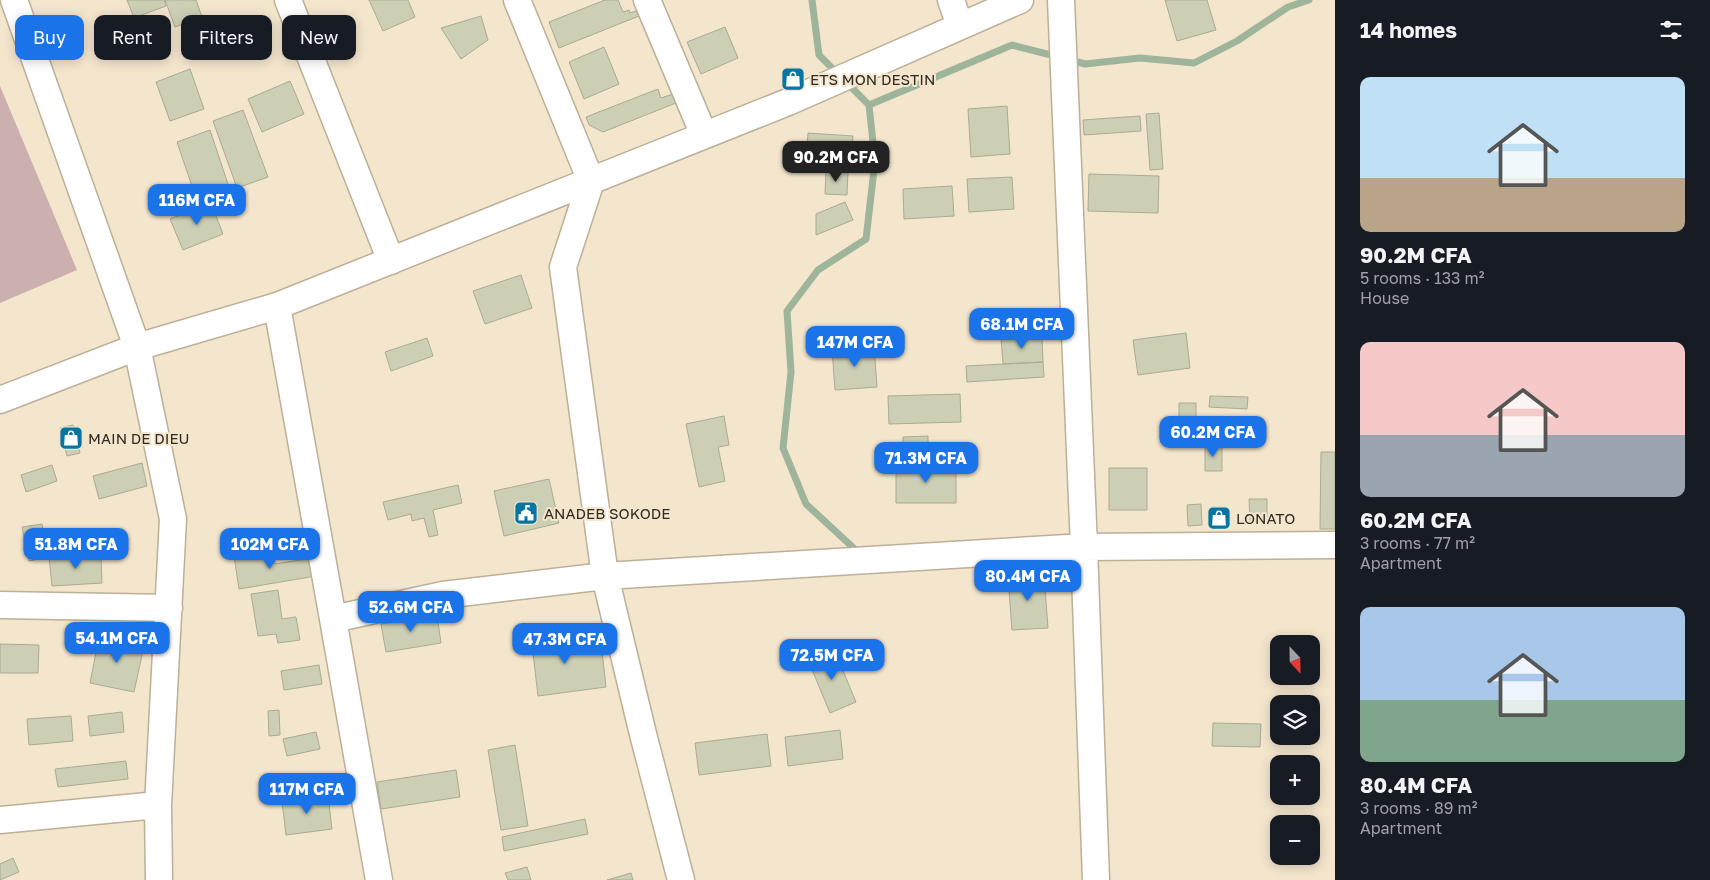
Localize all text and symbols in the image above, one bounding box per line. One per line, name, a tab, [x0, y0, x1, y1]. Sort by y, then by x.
chip: Buy	[15, 15, 84, 60]
chip: Rent	[94, 15, 171, 60]
chip: Filters	[181, 15, 272, 60]
chip: New	[282, 15, 356, 60]
icon: filters	[1657, 16, 1685, 44]
text: 14 homes	[1360, 17, 1457, 43]
shop icon: ETS MON DESTIN	[780, 66, 806, 92]
place label: ETS MON DESTIN	[810, 70, 935, 88]
icon: home	[1478, 110, 1568, 200]
pin: 90.2M CFA	[779, 140, 893, 183]
text: 90.2M CFA	[793, 147, 879, 167]
pin: 116M CFA	[145, 184, 249, 226]
text: 116M CFA	[159, 190, 235, 210]
text: 90.2M CFA	[1360, 242, 1472, 268]
text: 5 rooms · 133 m²	[1360, 268, 1484, 288]
text: House	[1360, 288, 1409, 308]
pin: 68.1M CFA	[965, 308, 1079, 350]
text: 68.1M CFA	[980, 314, 1064, 334]
pin: 147M CFA	[803, 326, 907, 368]
text: 147M CFA	[817, 332, 893, 352]
icon: home	[1478, 375, 1568, 465]
pin: 60.2M CFA	[1156, 416, 1270, 458]
text: 60.2M CFA	[1170, 422, 1256, 442]
shop icon: MAIN DE DIEU	[58, 425, 84, 451]
place label: MAIN DE DIEU	[88, 429, 190, 447]
pin: 71.3M CFA	[869, 442, 983, 484]
text: 71.3M CFA	[885, 448, 967, 468]
public building icon: ANADEB SOKODE	[513, 500, 539, 526]
place label: ANADEB SOKODE	[544, 504, 670, 522]
shop icon: LONATO	[1206, 505, 1232, 531]
text: 60.2M CFA	[1360, 507, 1472, 533]
place label: LONATO	[1236, 509, 1295, 527]
pin: 51.8M CFA	[19, 528, 133, 570]
pin: 102M CFA	[218, 528, 322, 570]
text: 3 rooms · 77 m²	[1360, 533, 1475, 553]
text: 51.8M CFA	[34, 534, 118, 554]
text: 102M CFA	[231, 534, 309, 554]
text: Apartment	[1360, 553, 1442, 573]
pin: 80.4M CFA	[971, 560, 1085, 602]
text: 80.4M CFA	[985, 566, 1071, 586]
pin: 52.6M CFA	[354, 590, 468, 633]
text: 52.6M CFA	[369, 597, 453, 617]
pin: 54.1M CFA	[60, 622, 174, 664]
pin: 47.3M CFA	[508, 622, 622, 665]
text: 54.1M CFA	[76, 628, 158, 648]
text: 47.3M CFA	[523, 629, 607, 649]
north arrow	[1270, 635, 1320, 685]
map controls	[1270, 635, 1320, 865]
pin: 72.5M CFA	[775, 638, 889, 681]
icon: home	[1478, 640, 1568, 730]
text: 72.5M CFA	[790, 645, 874, 665]
button: layers	[1270, 695, 1320, 745]
button: +	[1270, 755, 1320, 805]
pin: 117M CFA	[255, 772, 359, 815]
text: 80.4M CFA	[1360, 772, 1472, 798]
text: 117M CFA	[270, 779, 344, 799]
text: 3 rooms · 89 m²	[1360, 798, 1477, 818]
button: −	[1270, 815, 1320, 865]
text: Apartment	[1360, 818, 1442, 838]

